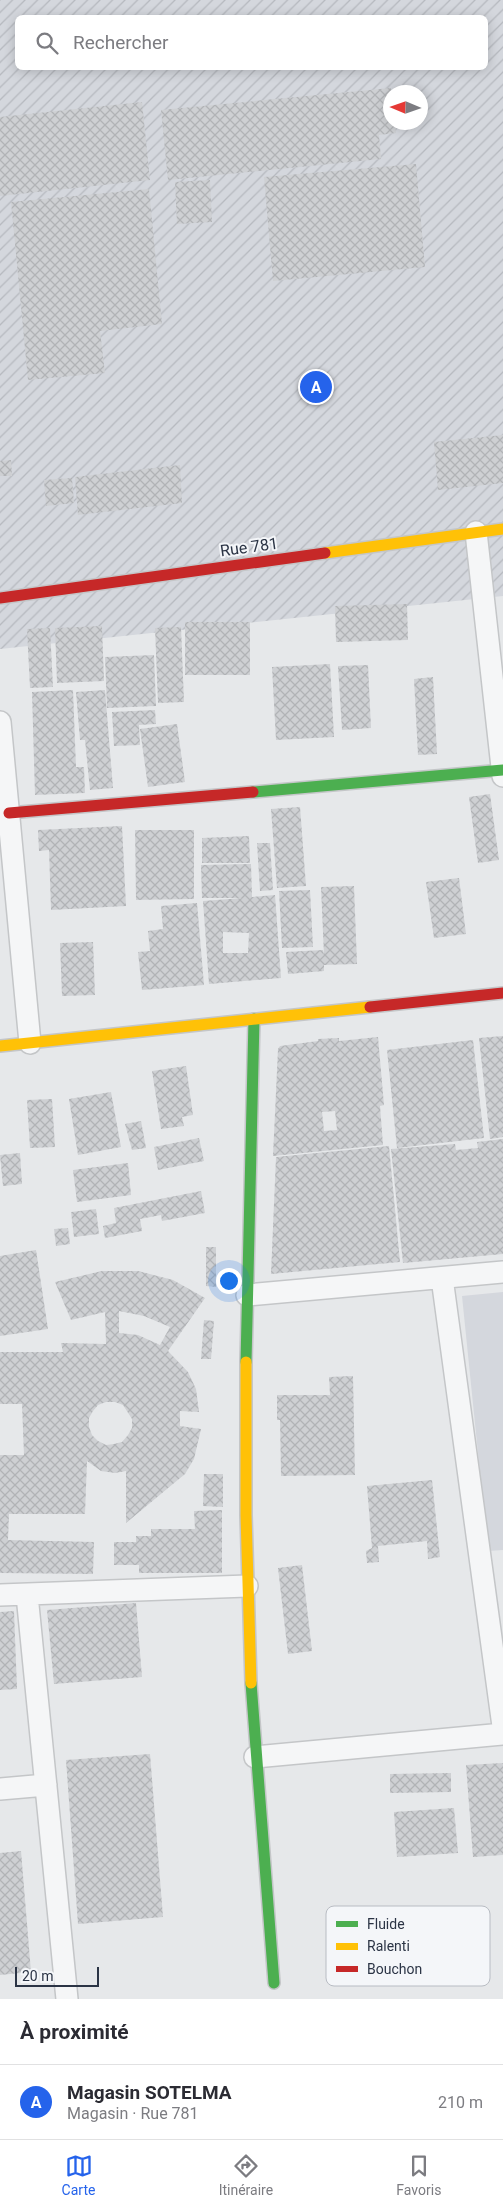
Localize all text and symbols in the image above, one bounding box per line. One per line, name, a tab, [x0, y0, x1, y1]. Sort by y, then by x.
search box	[15, 15, 488, 70]
icon: search	[33, 29, 61, 57]
text: Rechercher	[73, 31, 168, 54]
north arrow	[383, 85, 428, 130]
pin: A	[300, 368, 332, 406]
street label: Rue 781	[219, 534, 279, 560]
your location	[216, 1268, 242, 1294]
legend	[326, 1906, 490, 1986]
text: Fluide	[367, 1916, 405, 1932]
text: Ralenti	[367, 1938, 410, 1954]
text: Bouchon	[367, 1961, 422, 1977]
scale bar	[15, 1964, 99, 1987]
text: 20 m	[22, 1968, 54, 1984]
text: À proximité	[20, 2020, 129, 2044]
text: Magasin SOTELMA	[67, 2081, 231, 2104]
text: A	[31, 2093, 41, 2112]
text: 210 m	[438, 2093, 483, 2112]
text: Magasin · Rue 781	[67, 2104, 199, 2123]
tab: Carte	[62, 2152, 95, 2198]
tab: Itinéraire	[219, 2152, 273, 2198]
tab: Favoris	[396, 2152, 441, 2198]

